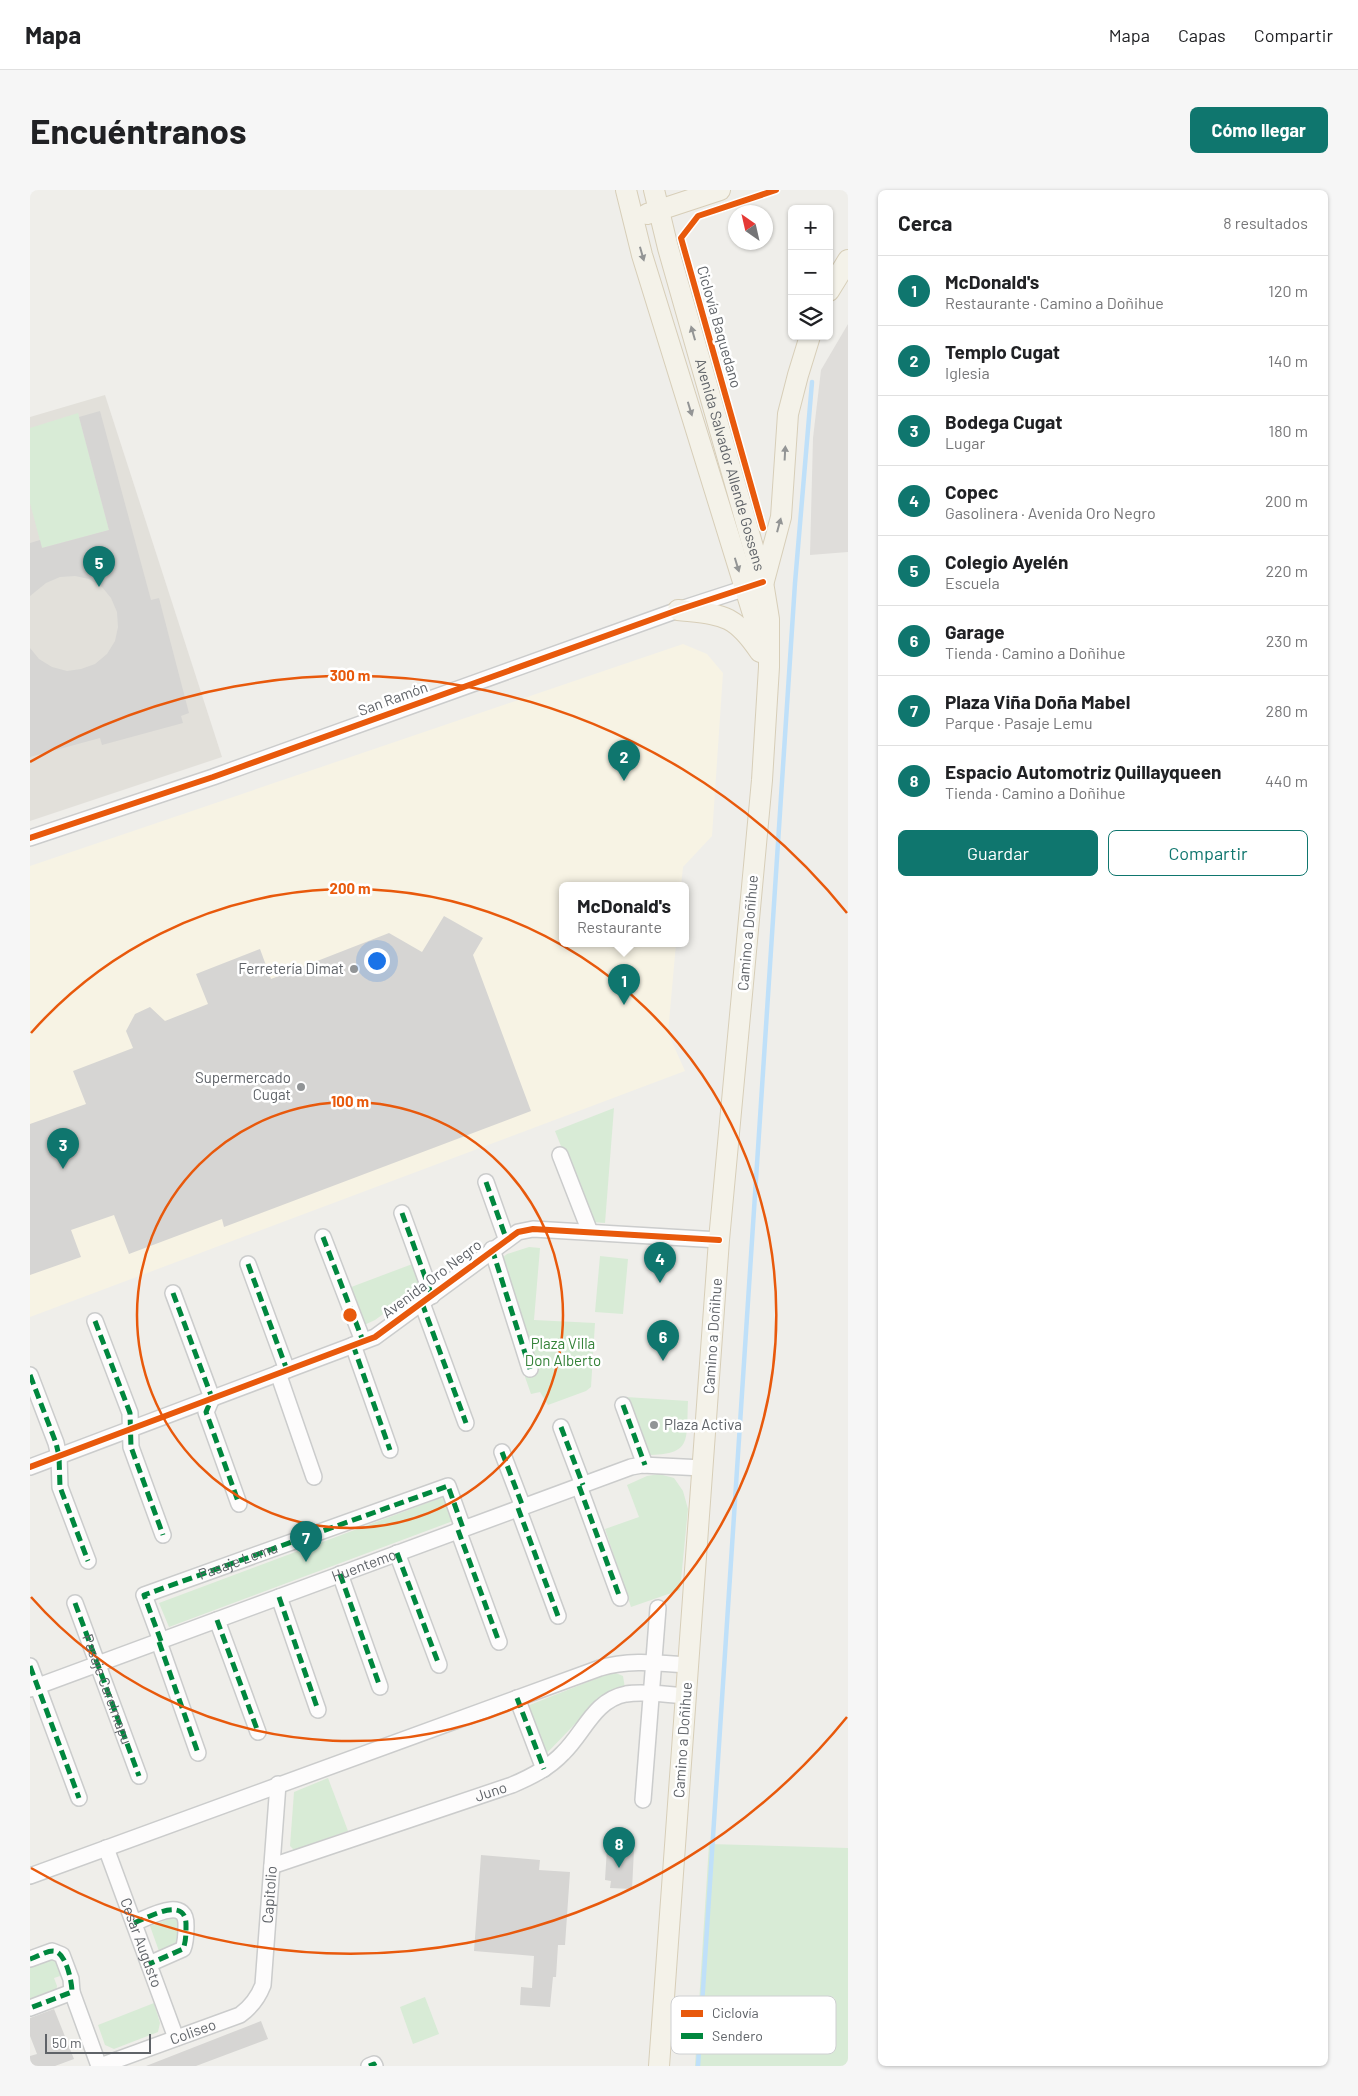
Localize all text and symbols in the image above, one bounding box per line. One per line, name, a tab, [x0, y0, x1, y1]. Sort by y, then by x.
text: Mapa	[25, 20, 81, 49]
text: Mapa	[1109, 24, 1150, 46]
text: Capas	[1178, 24, 1226, 46]
text: Compartir	[1254, 24, 1333, 46]
button: Cómo llegar	[1190, 107, 1328, 153]
text: Encuéntranos	[30, 109, 247, 151]
north arrow	[728, 205, 773, 250]
map controls	[788, 205, 833, 340]
button: +	[788, 205, 833, 250]
text: Cerca	[898, 210, 952, 235]
text: 8 resultados	[1223, 213, 1308, 232]
one-way arrow	[639, 246, 647, 261]
button: −	[788, 250, 833, 295]
street label: Ciclovía Baquedano	[694, 264, 746, 390]
text: McDonald's	[945, 270, 1039, 293]
text: 1	[911, 281, 917, 300]
text: 120 m	[1268, 281, 1308, 300]
text: Restaurante · Camino a Doñihue	[945, 293, 1164, 312]
button: layers	[788, 295, 833, 340]
one-way arrow	[688, 326, 696, 341]
text: Templo Cugat	[945, 340, 1060, 363]
text: 2	[910, 351, 918, 370]
text: 140 m	[1268, 351, 1308, 370]
street label: Avenida Salvador Allende Gossens	[692, 356, 769, 573]
text: Iglesia	[945, 363, 990, 382]
one-way arrow	[686, 402, 694, 417]
text: Bodega Cugat	[945, 410, 1062, 433]
text: 3	[910, 421, 918, 440]
text: 180 m	[1269, 421, 1308, 440]
text: Lugar	[945, 433, 985, 452]
one-way arrow	[782, 445, 790, 461]
text: Copec	[945, 480, 998, 503]
text: 4	[909, 491, 919, 510]
text: 200 m	[1265, 491, 1308, 510]
text: Gasolinera · Avenida Oro Negro	[945, 503, 1156, 522]
one-way arrow	[775, 518, 783, 533]
pin: 5	[83, 546, 115, 587]
text: Colegio Ayelén	[945, 550, 1068, 573]
one-way arrow	[734, 557, 742, 572]
text: 5	[910, 561, 918, 580]
text: 220 m	[1265, 561, 1308, 580]
text: Escuela	[945, 573, 1000, 592]
text: Garage	[945, 620, 1005, 643]
text: 6	[910, 631, 918, 650]
text: 230 m	[1266, 631, 1308, 650]
text: Tienda · Camino a Doñihue	[945, 643, 1126, 662]
text: 300 m	[330, 666, 370, 684]
street label: San Ramón	[355, 677, 430, 719]
text: Plaza Viña Doña Mabel	[945, 690, 1130, 713]
text: 7	[910, 701, 918, 720]
text: 280 m	[1266, 701, 1308, 720]
text: Parque · Pasaje Lemu	[945, 713, 1092, 732]
pin: 2	[608, 740, 640, 781]
text: Espacio Automotriz Quillayqueen	[945, 760, 1221, 783]
text: 8	[910, 771, 918, 790]
text: 440 m	[1265, 771, 1308, 790]
text: Tienda · Camino a Doñihue	[945, 783, 1126, 802]
button: Guardar	[898, 830, 1098, 876]
button: Compartir	[1108, 830, 1308, 876]
street label: Camino a Doñihue	[733, 874, 761, 992]
text: 200 m	[329, 879, 371, 897]
popup	[559, 882, 689, 947]
text: McDonald's	[577, 894, 671, 917]
text: Restaurante	[577, 917, 662, 936]
your location	[364, 948, 390, 974]
place label: Ferretería Dimat	[238, 959, 344, 977]
marker: Ferretería Dimat	[348, 963, 360, 975]
pin: 1	[608, 964, 640, 1005]
place label: Supermercado Cugat	[195, 1068, 291, 1103]
marker: Supermercado Cugat	[295, 1081, 307, 1093]
text: 100 m	[331, 1092, 369, 1110]
pin: 3	[47, 1128, 79, 1169]
street label: Avenida Oro Negro	[378, 1235, 485, 1321]
pin: 4	[644, 1242, 676, 1283]
street label: Camino a Doñihue	[699, 1277, 725, 1395]
centre of rings	[341, 1306, 359, 1324]
pin: 6	[647, 1320, 679, 1361]
park label: Plaza Villa Don Alberto	[525, 1334, 601, 1369]
place label: Plaza Activa	[664, 1415, 742, 1433]
marker: Plaza Activa	[648, 1419, 660, 1431]
pin: 7	[290, 1521, 322, 1562]
street label: Pasaje Lemu	[196, 1538, 280, 1583]
street label: Huentemo	[329, 1545, 398, 1585]
street label: Pasaje Carelmapu	[79, 1631, 136, 1746]
street label: Camino a Doñihue	[669, 1681, 695, 1799]
street label: Juno	[472, 1777, 509, 1805]
pin: 8	[603, 1827, 635, 1868]
street label: Capitolio	[258, 1865, 280, 1924]
street label: Cesar Augusto	[117, 1895, 167, 1990]
legend	[671, 1996, 836, 2054]
text: Ciclovía	[712, 2004, 759, 2021]
street label: Coliseo	[167, 2015, 218, 2048]
text: Sendero	[712, 2027, 763, 2044]
scale bar	[45, 2031, 151, 2054]
text: 50 m	[52, 2034, 81, 2051]

